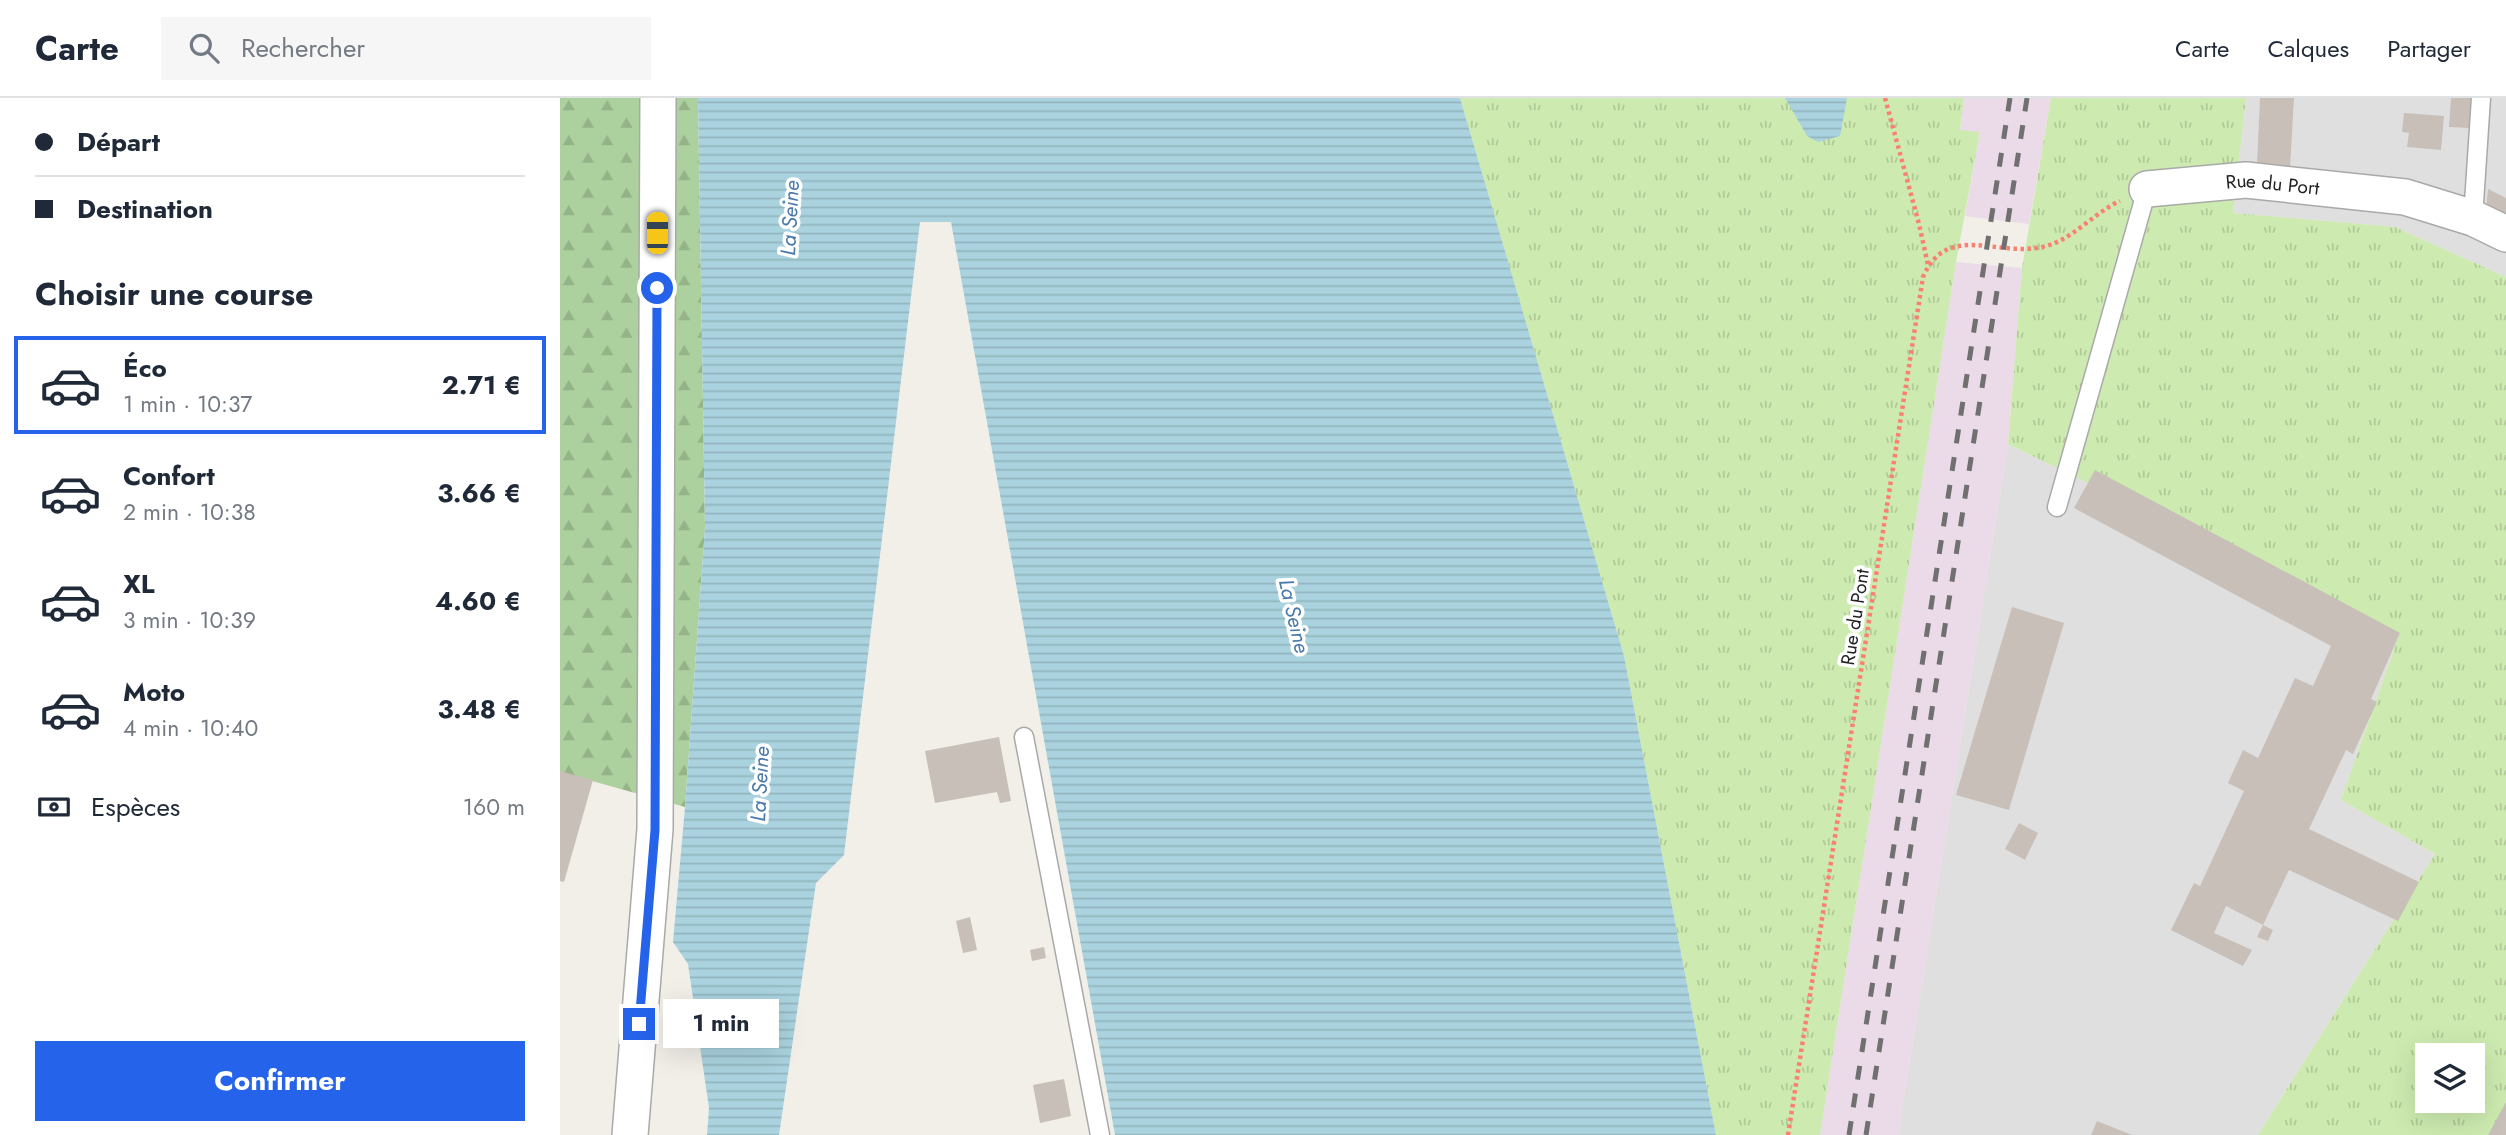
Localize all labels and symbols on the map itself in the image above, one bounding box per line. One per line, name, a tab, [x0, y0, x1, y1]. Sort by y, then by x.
street label: Rue du Port	[2224, 167, 2321, 201]
water label: La Seine	[773, 179, 807, 256]
car	[647, 212, 668, 254]
route start	[641, 272, 673, 304]
street label: Rue du Pont	[1834, 566, 1876, 667]
water label: La Seine	[1271, 576, 1317, 657]
water label: La Seine	[743, 745, 777, 822]
callout: 1 min	[664, 1000, 779, 1048]
route end	[623, 1008, 655, 1040]

